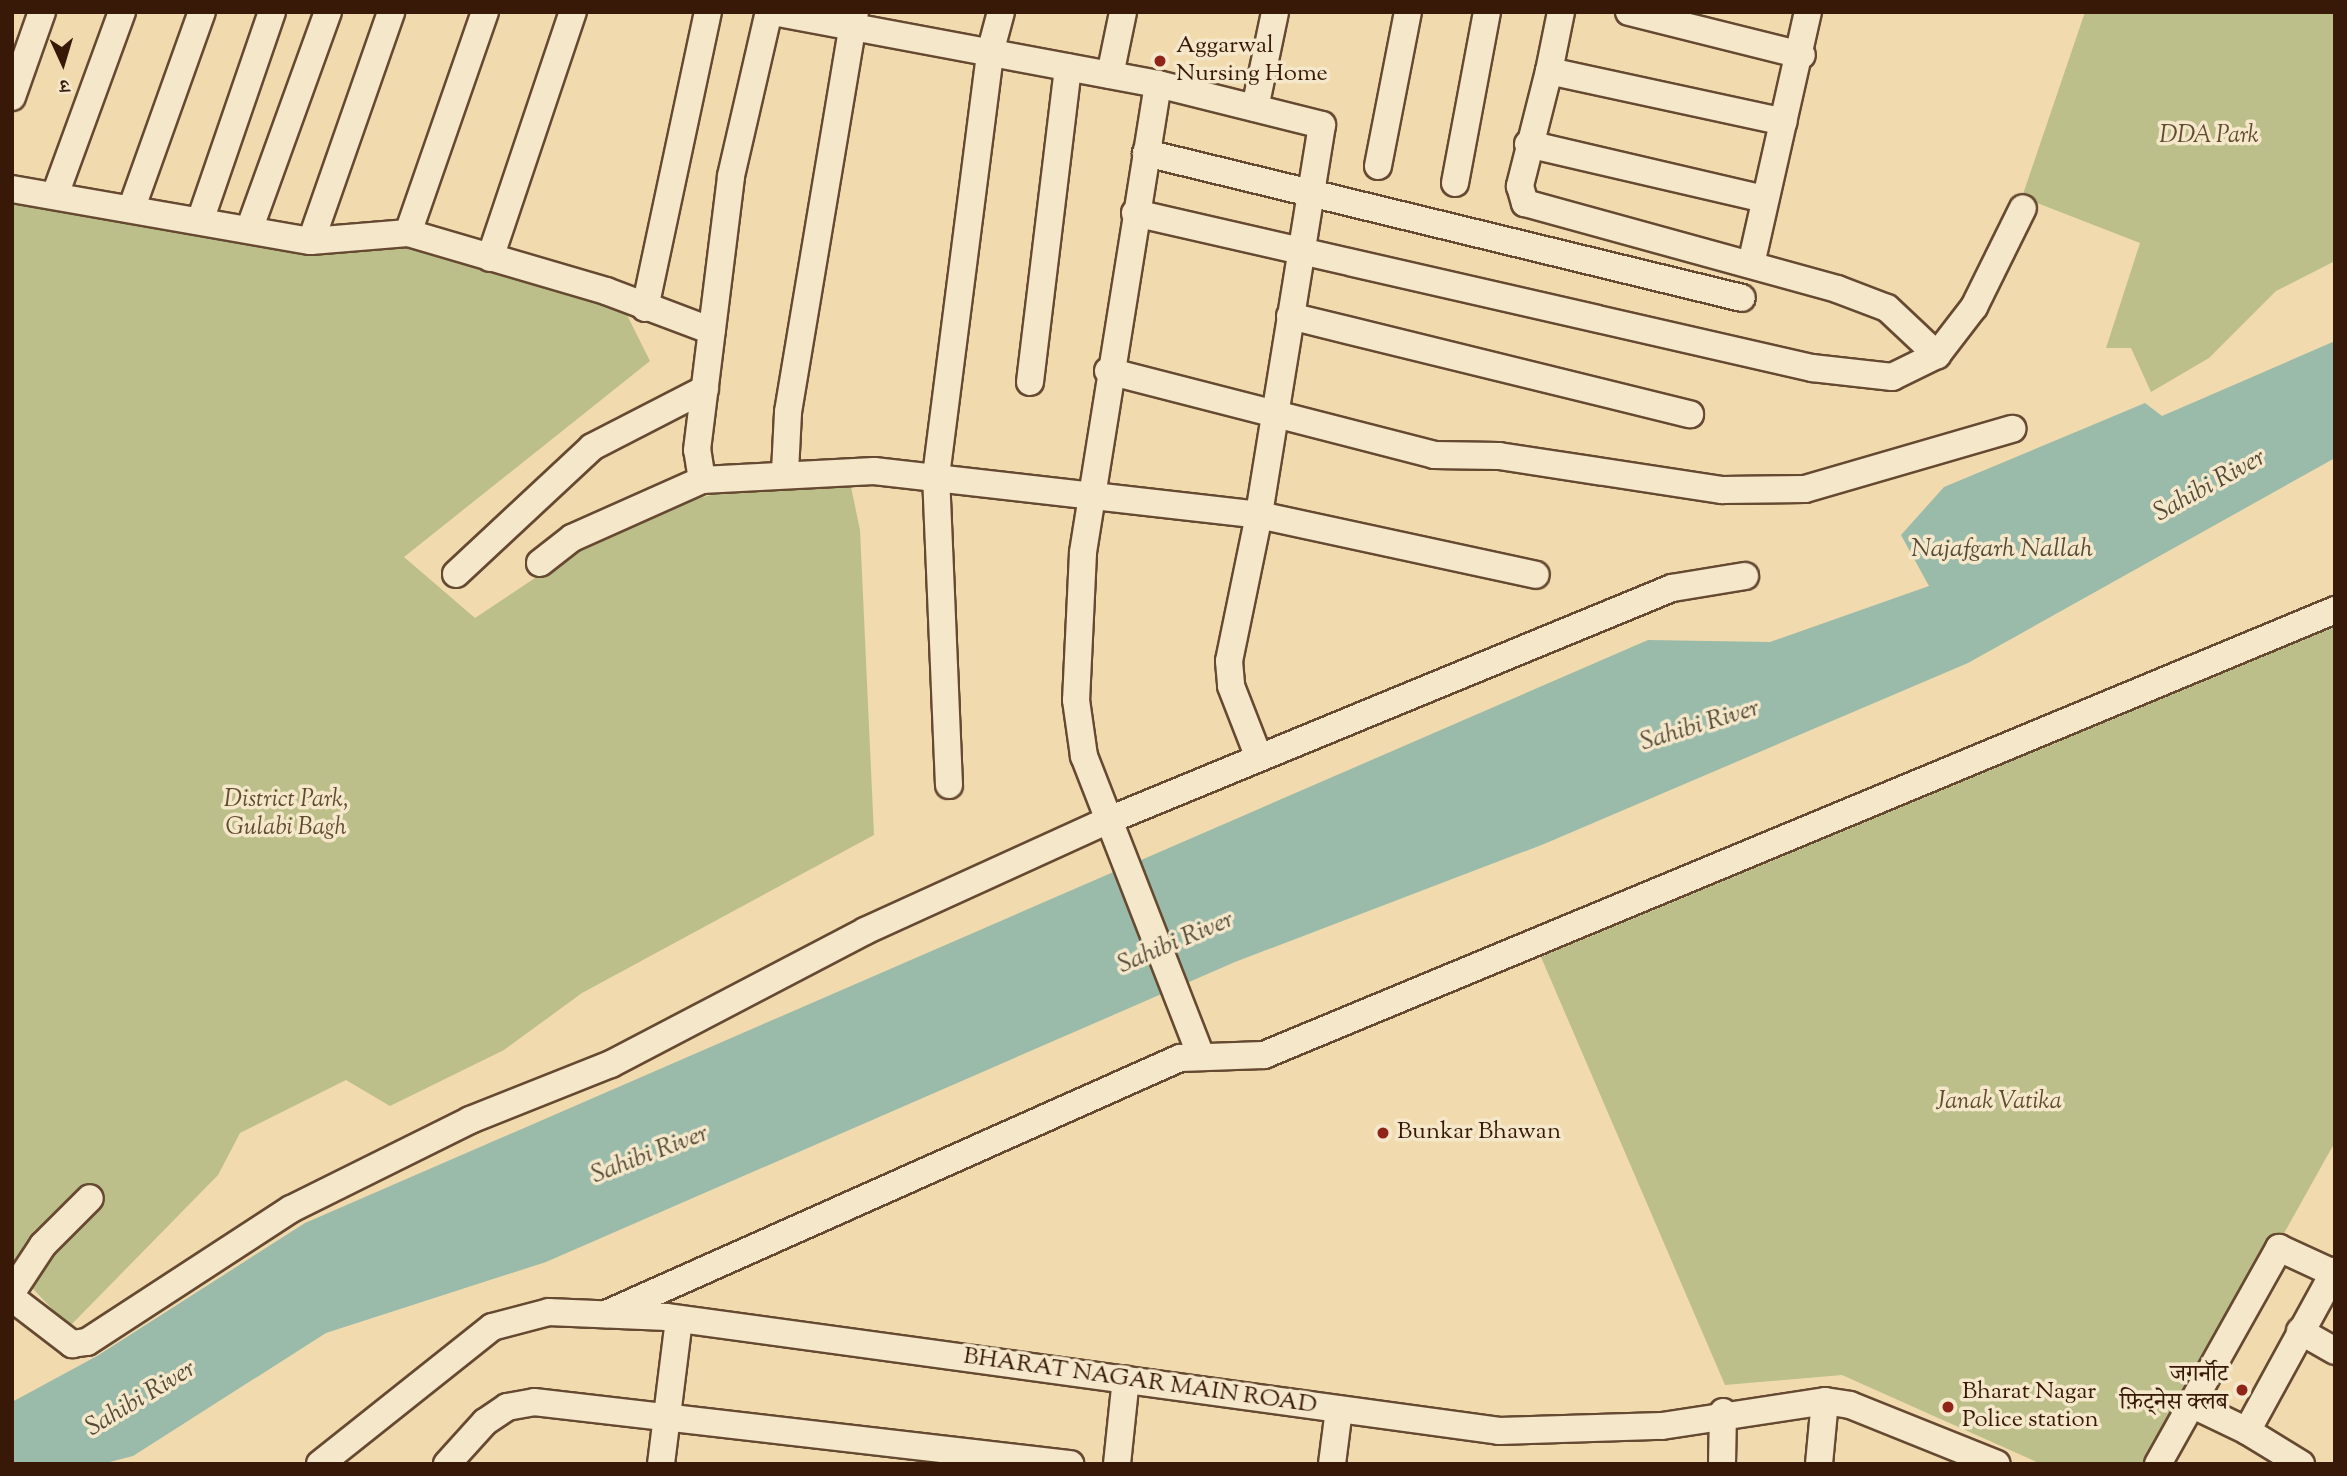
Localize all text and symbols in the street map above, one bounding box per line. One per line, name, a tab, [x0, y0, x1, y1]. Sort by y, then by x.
north arrow	[28, 28, 98, 98]
place label: Aggarwal Nursing Home	[1176, 33, 1328, 89]
marker: Aggarwal Nursing Home	[1150, 51, 1170, 71]
text: उ	[59, 71, 70, 98]
park label: DDA Park	[2159, 123, 2259, 151]
water label: Sahibi River	[2149, 443, 2271, 529]
water label: Najafgarh Nallah	[1911, 534, 2093, 566]
water label: Sahibi River	[1637, 693, 1763, 759]
park label: District Park, Gulabi Bagh	[224, 787, 348, 843]
water label: Sahibi River	[1113, 905, 1239, 981]
park label: Janak Vatika	[1936, 1089, 2062, 1117]
water label: Sahibi River	[587, 1118, 713, 1192]
place label: Bunkar Bhawan	[1397, 1119, 1561, 1147]
marker: Bunkar Bhawan	[1375, 1125, 1391, 1141]
street label: BHARAT NAGAR MAIN ROAD	[961, 1343, 1319, 1421]
water label: Sahibi River	[80, 1354, 202, 1444]
place label: जगर्नॉट फ़िट्नेस क्लब	[2120, 1362, 2228, 1418]
place label: Bharat Nagar Police station	[1962, 1379, 2099, 1435]
marker: जगर्नॉट फ़िट्नेस क्लब	[2234, 1382, 2250, 1398]
marker: Bharat Nagar Police station	[1940, 1399, 1956, 1415]

